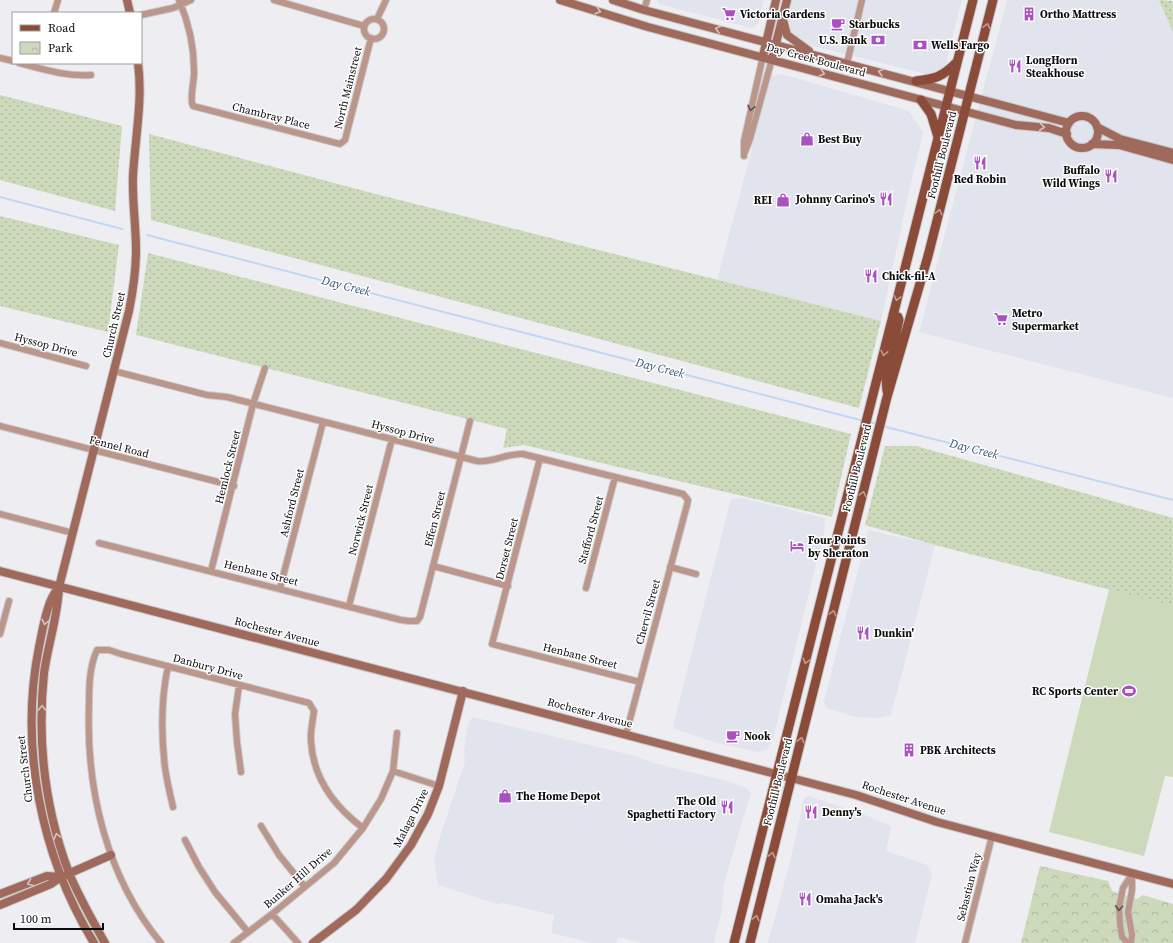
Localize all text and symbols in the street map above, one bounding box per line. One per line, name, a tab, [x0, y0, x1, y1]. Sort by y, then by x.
one-way arrow	[594, 6, 601, 15]
supermarket icon: Victoria Gardens	[721, 6, 737, 22]
building icon: Ortho Mattress	[1021, 6, 1037, 22]
place label: Victoria Gardens	[740, 7, 825, 22]
place label: Ortho Mattress	[1040, 7, 1116, 22]
legend	[12, 12, 142, 64]
cafe icon: Starbucks	[830, 16, 846, 32]
place label: Starbucks	[849, 17, 900, 32]
text: Road	[48, 20, 75, 36]
one-way arrow	[982, 23, 990, 29]
one-way arrow	[714, 25, 721, 34]
bank icon: U.S. Bank	[870, 32, 886, 48]
place label: U.S. Bank	[819, 33, 867, 48]
bank icon: Wells Fargo	[912, 37, 928, 53]
place label: Wells Fargo	[931, 38, 989, 53]
text: Park	[48, 40, 73, 56]
street label: Day Creek Boulevard	[765, 40, 868, 81]
street label: North Mainstreet	[330, 45, 366, 131]
place label: LongHorn Steakhouse	[1026, 53, 1085, 81]
restaurant icon: LongHorn Steakhouse	[1007, 58, 1023, 74]
one-way arrow	[819, 68, 826, 77]
one-way arrow	[878, 68, 885, 77]
street label: Chambray Place	[230, 99, 312, 133]
one-way arrow	[748, 105, 756, 111]
street label: Foothill Boulevard	[924, 109, 960, 201]
one-way arrow	[1039, 122, 1045, 131]
shop icon: Best Buy	[799, 131, 815, 147]
place label: Best Buy	[818, 132, 862, 147]
restaurant icon: Red Robin	[972, 155, 988, 171]
place label: Buffalo Wild Wings	[1042, 163, 1100, 191]
restaurant icon: Buffalo Wild Wings	[1103, 168, 1119, 184]
place label: Red Robin	[954, 172, 1006, 187]
restaurant icon: Johnny Carino's	[878, 191, 894, 207]
shop icon: REI	[775, 192, 791, 208]
place label: Johnny Carino's	[795, 192, 875, 207]
place label: REI	[754, 193, 772, 208]
one-way arrow	[935, 209, 943, 215]
restaurant icon: Chick-fil-A	[863, 268, 879, 284]
place label: Chick-fil-A	[882, 269, 936, 284]
water label: Day Creek	[319, 272, 372, 300]
street label: Church Street	[99, 290, 129, 359]
one-way arrow	[894, 295, 902, 302]
place label: Metro Supermarket	[1012, 306, 1080, 334]
supermarket icon: Metro Supermarket	[993, 311, 1009, 327]
street label: Hyssop Drive	[13, 329, 80, 361]
one-way arrow	[880, 349, 889, 356]
water label: Day Creek	[633, 354, 686, 382]
street label: Hyssop Drive	[370, 416, 437, 448]
street label: Foothill Boulevard	[839, 422, 875, 514]
street label: Hemlock Street	[212, 428, 245, 505]
street label: Fennel Road	[88, 432, 151, 462]
water label: Day Creek	[947, 435, 1000, 463]
street label: Ashford Street	[276, 467, 308, 539]
street label: Norwick Street	[345, 483, 377, 557]
street label: Effen Street	[421, 489, 449, 548]
one-way arrow	[858, 491, 867, 498]
street label: Stafford Street	[575, 494, 607, 566]
street label: Dorset Street	[492, 516, 522, 582]
place label: Four Points by Sheraton	[808, 533, 869, 561]
hotel icon: Four Points by Sheraton	[789, 538, 805, 554]
street label: Henbane Street	[222, 557, 300, 590]
street label: Chervil Street	[632, 577, 664, 646]
one-way arrow	[828, 610, 836, 617]
street label: Rochester Avenue	[233, 613, 322, 651]
one-way arrow	[41, 618, 50, 625]
restaurant icon: Dunkin'	[855, 625, 871, 641]
place label: Dunkin'	[874, 626, 914, 641]
street label: Henbane Street	[541, 640, 619, 673]
street label: Danbury Drive	[171, 650, 245, 684]
one-way arrow	[802, 657, 811, 664]
sports icon: RC Sports Center	[1121, 683, 1137, 699]
place label: RC Sports Center	[1032, 684, 1119, 699]
street label: Rochester Avenue	[546, 694, 635, 732]
one-way arrow	[38, 705, 46, 711]
cafe icon: Nook	[725, 728, 741, 744]
place label: Nook	[744, 729, 771, 744]
street label: Church Street	[13, 734, 37, 803]
street label: Foothill Boulevard	[760, 736, 796, 828]
one-way arrow	[796, 736, 804, 743]
building icon: PBK Architects	[901, 742, 917, 758]
place label: PBK Architects	[920, 743, 996, 758]
street label: Rochester Avenue	[860, 777, 948, 819]
street label: Malaga Drive	[390, 786, 432, 850]
shop icon: The Home Depot	[497, 788, 513, 804]
place label: The Home Depot	[516, 789, 602, 804]
place label: The Old Spaghetti Factory	[627, 794, 716, 822]
restaurant icon: The Old Spaghetti Factory	[719, 799, 735, 815]
restaurant icon: Denny's	[803, 804, 819, 820]
place label: Denny's	[822, 805, 862, 820]
one-way arrow	[53, 833, 62, 840]
street label: Bunker Hill Drive	[261, 844, 336, 912]
street label: Sebastian Way	[953, 851, 985, 923]
one-way arrow	[767, 852, 776, 859]
one-way arrow	[26, 878, 33, 886]
restaurant icon: Omaha Jack's	[797, 891, 813, 907]
place label: Omaha Jack's	[816, 892, 883, 907]
scale bar	[14, 905, 103, 931]
one-way arrow	[1115, 905, 1124, 911]
text: 100 m	[20, 911, 52, 927]
one-way arrow	[752, 915, 760, 921]

